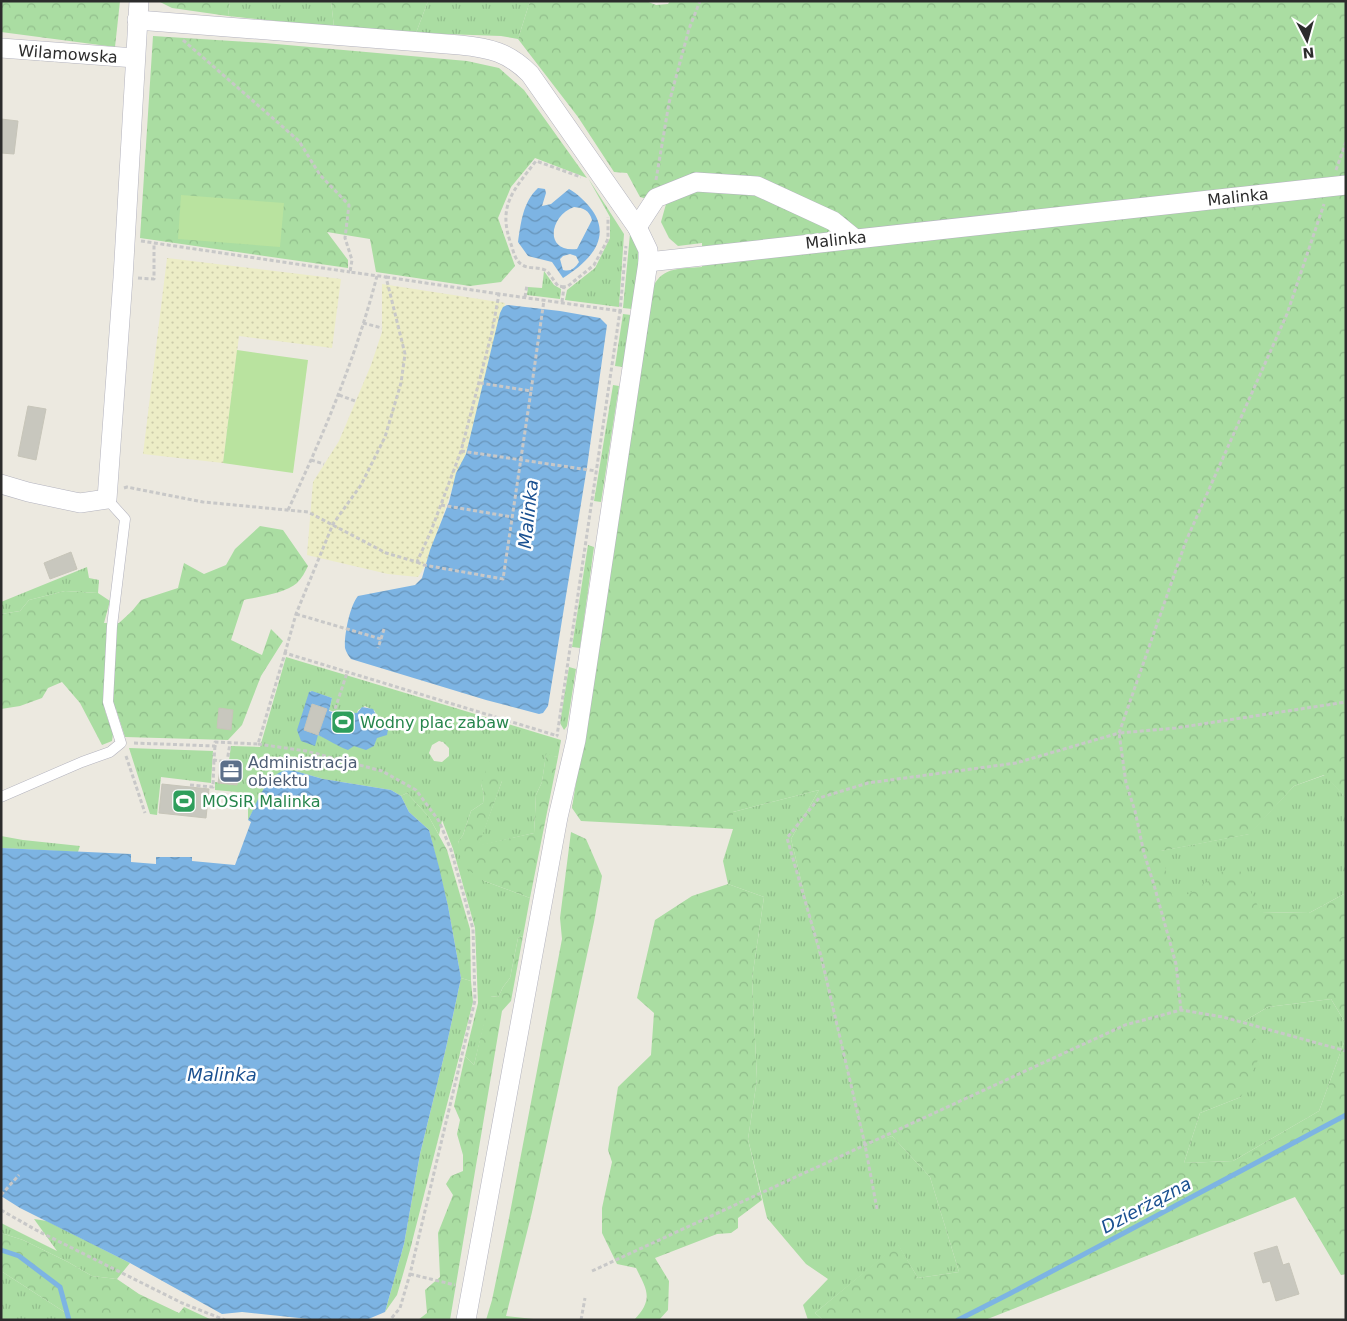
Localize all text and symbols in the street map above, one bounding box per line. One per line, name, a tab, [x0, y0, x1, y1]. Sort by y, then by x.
north arrow	[1282, 15, 1332, 65]
street label: Wilamowska	[18, 41, 118, 67]
text: N	[1302, 44, 1315, 61]
street label: Malinka	[1206, 184, 1270, 210]
street label: Malinka	[804, 227, 868, 253]
water label: Malinka	[514, 478, 542, 550]
sports icon: Wodny plac zabaw	[330, 709, 356, 735]
place label: Wodny plac zabaw	[360, 713, 509, 732]
place label: Administracja obiektu	[248, 753, 357, 790]
office icon: Administracja obiektu	[218, 758, 244, 784]
sports icon: MOSiR Malinka	[171, 788, 197, 814]
place label: MOSiR Malinka	[202, 792, 321, 811]
water label: Malinka	[187, 1064, 257, 1085]
water label: Dzierżązna	[1097, 1172, 1195, 1238]

